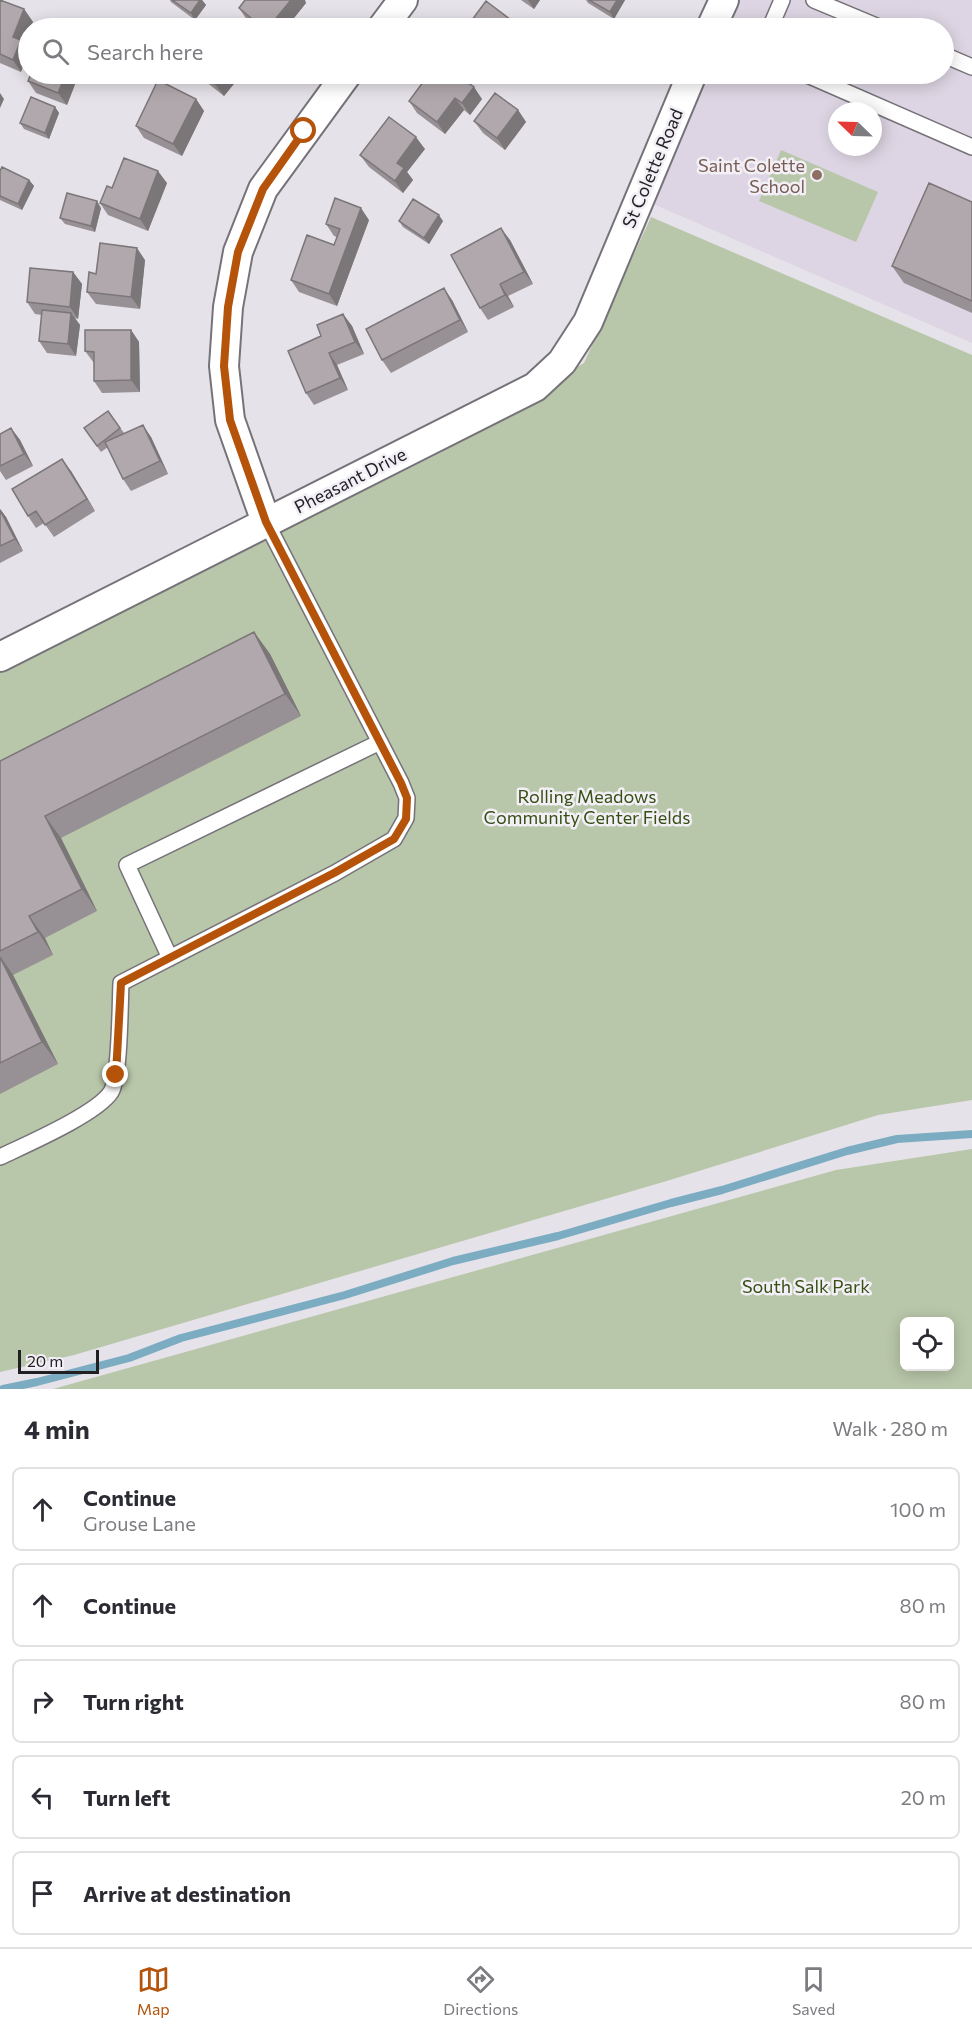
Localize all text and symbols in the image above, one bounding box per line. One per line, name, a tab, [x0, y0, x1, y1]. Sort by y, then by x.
search box	[18, 18, 954, 84]
icon: search	[39, 35, 72, 68]
text: Search here	[87, 38, 203, 65]
north arrow	[828, 102, 882, 156]
street label: St Colette Road	[617, 105, 687, 231]
route start	[290, 117, 316, 143]
place label: Saint Colette School	[698, 154, 805, 197]
marker: Saint Colette School	[810, 168, 824, 182]
street label: Pheasant Drive	[290, 442, 410, 518]
park label: Rolling Meadows Community Center Fields	[484, 785, 690, 828]
route end	[102, 1061, 128, 1087]
park label: South Salk Park	[742, 1275, 870, 1297]
map controls	[900, 1317, 954, 1371]
button: locate	[900, 1317, 954, 1371]
scale bar	[18, 1347, 99, 1374]
text: 20 m	[27, 1351, 63, 1370]
text: 4 min	[24, 1413, 90, 1444]
text: Walk · 280 m	[832, 1416, 948, 1440]
text: Continue	[83, 1484, 176, 1511]
icon: ahead	[26, 1493, 59, 1526]
text: 100 m	[890, 1497, 946, 1521]
text: Grouse Lane	[83, 1511, 196, 1535]
icon: ahead	[26, 1589, 59, 1622]
text: Continue	[83, 1592, 176, 1619]
text: 80 m	[900, 1593, 946, 1617]
icon: right	[26, 1685, 59, 1718]
text: Turn right	[83, 1688, 184, 1715]
text: 80 m	[900, 1689, 946, 1713]
icon: left	[26, 1781, 59, 1814]
text: Turn left	[83, 1784, 170, 1811]
text: 20 m	[901, 1785, 946, 1809]
icon: arrive	[26, 1877, 59, 1910]
text: Arrive at destination	[83, 1880, 291, 1907]
tab: Map	[137, 1963, 170, 2018]
tab: Directions	[443, 1963, 518, 2018]
tab: Saved	[792, 1963, 835, 2018]

